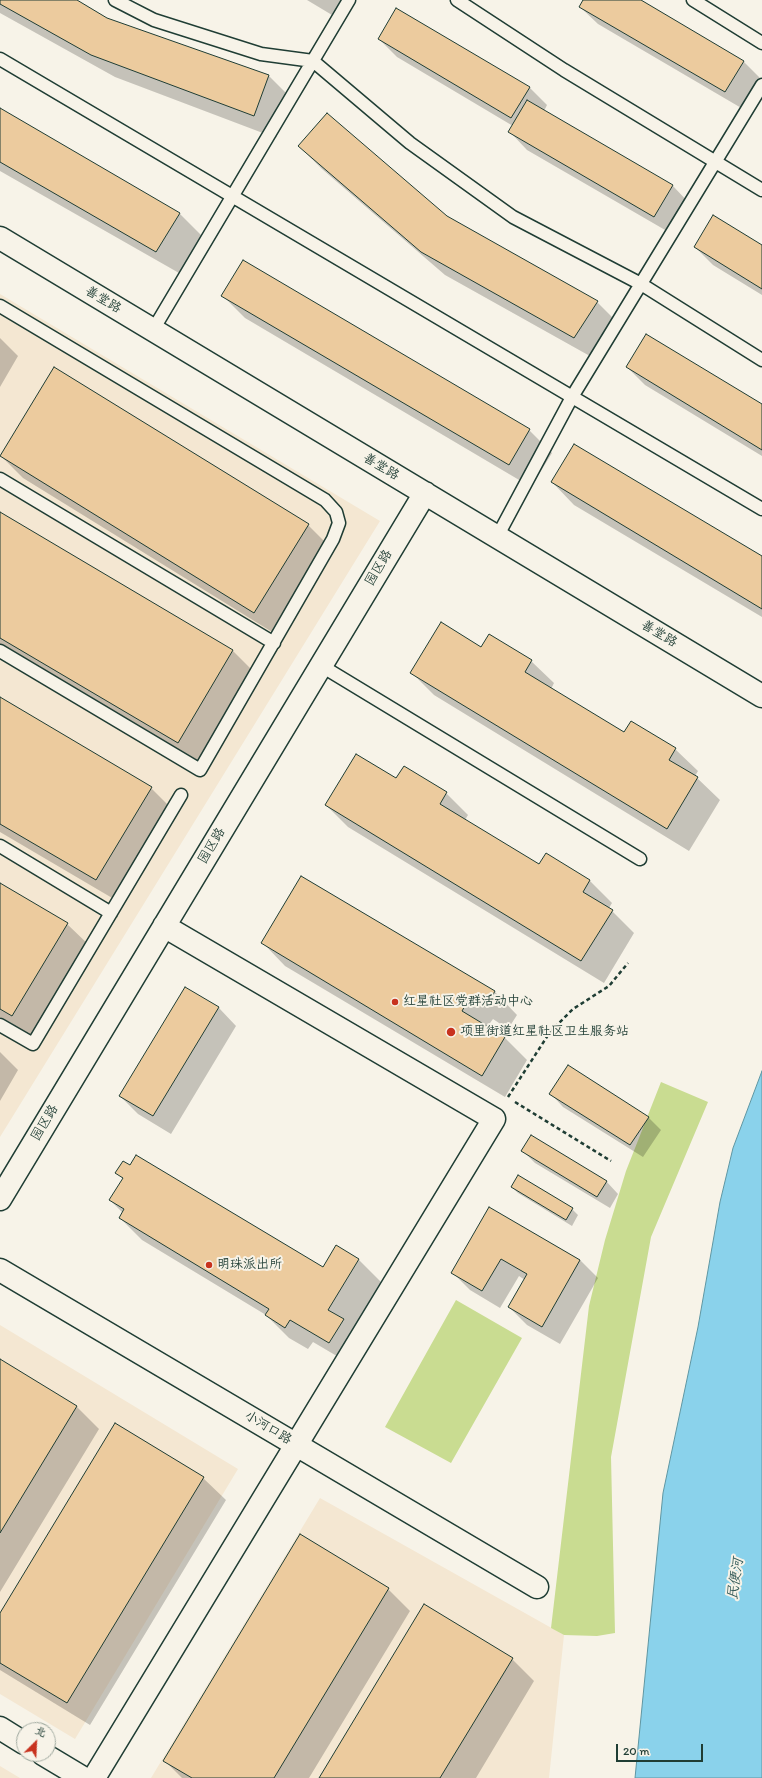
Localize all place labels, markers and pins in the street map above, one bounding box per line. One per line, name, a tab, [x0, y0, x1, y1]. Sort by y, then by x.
place label: 红星社区党群活动中心	[403, 994, 533, 1010]
marker: 红星社区党群活动中心	[390, 997, 400, 1007]
place label: 项里街道红星社区卫生服务站	[460, 1024, 629, 1040]
marker: 项里街道红星社区卫生服务站	[445, 1026, 457, 1038]
place label: 明珠派出所	[217, 1257, 282, 1273]
marker: 明珠派出所	[204, 1260, 214, 1270]

